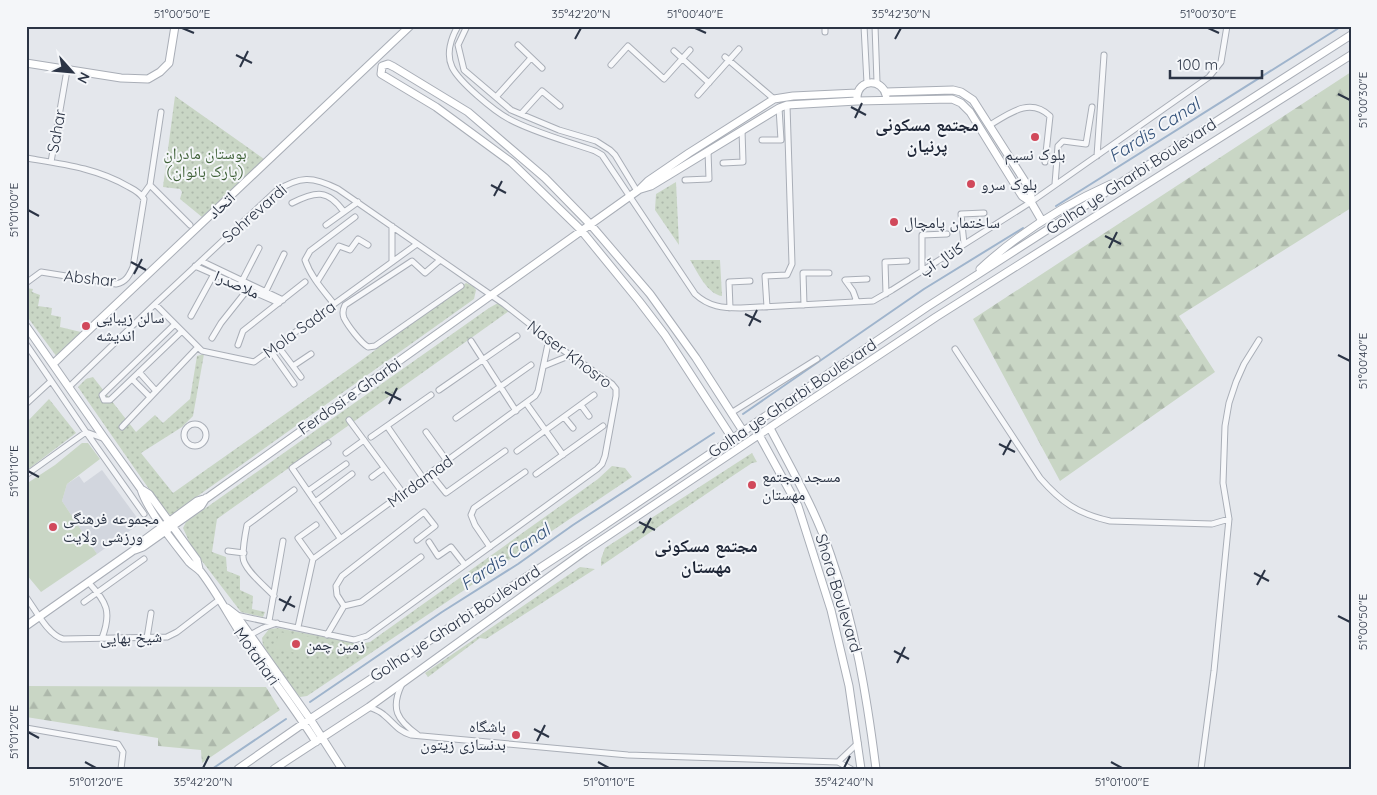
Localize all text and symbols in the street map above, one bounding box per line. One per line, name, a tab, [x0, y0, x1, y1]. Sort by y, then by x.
text: 51°00'50"E	[154, 6, 211, 21]
text: 35°42'20"N	[551, 6, 611, 21]
text: 51°00'40"E	[667, 6, 723, 21]
text: 35°42'30"N	[872, 6, 930, 21]
text: 51°00'30"E	[1180, 6, 1236, 21]
north arrow	[48, 48, 98, 98]
scale bar	[1170, 48, 1262, 80]
text: 100 m	[1177, 55, 1218, 74]
text: N	[73, 69, 94, 87]
text: 51°00'30"E	[1355, 72, 1370, 128]
water label: Fardis Canal	[1104, 92, 1206, 167]
street label: Sahar	[42, 108, 70, 154]
district label: مجتمع مسکونی پرنیان	[875, 113, 979, 157]
street label: Golha ye Gharbi Boulevard	[1042, 113, 1220, 239]
marker: بلوک نسیم	[1029, 131, 1041, 143]
park label: بوستان مادران (پارک بانوان)	[163, 143, 247, 182]
place label: بلوک نسیم	[1005, 144, 1065, 165]
place label: بلوک سرو	[981, 174, 1037, 194]
marker: بلوک سرو	[965, 178, 977, 190]
street label: Sohrevardi	[217, 179, 291, 247]
text: 51°01'00"E	[6, 183, 21, 237]
street label: اتحاد	[203, 187, 239, 223]
place label: ساختمان پامچال	[904, 212, 1000, 233]
marker: ساختمان پامچال	[888, 216, 900, 228]
street label: کانال آب	[915, 237, 968, 282]
street label: Abshar	[63, 265, 117, 291]
street label: ملاصدرا	[211, 265, 263, 303]
street label: Mola Sadra	[259, 296, 339, 362]
place label: سالن زیبایی اندیشه	[96, 307, 165, 345]
street label: Naser Khosro	[524, 316, 616, 392]
marker: سالن زیبایی اندیشه	[80, 320, 92, 332]
text: 51°00'40"E	[1355, 333, 1370, 389]
street label: Golha ye Gharbi Boulevard	[704, 334, 880, 462]
street label: Ferdosi e Gharbi	[294, 353, 404, 439]
text: 51°01'10"E	[6, 445, 21, 497]
street label: Mirdamad	[383, 451, 457, 511]
place label: مسجد مجتمع مهستان	[762, 466, 840, 505]
marker: مسجد مجتمع مهستان	[746, 479, 758, 491]
place label: مجموعه فرهنگی ورزشی ولایت	[63, 508, 159, 547]
water label: Fardis Canal	[456, 517, 556, 595]
marker: مجموعه فرهنگی ورزشی ولایت	[47, 521, 59, 533]
street label: Shora Boulevard	[811, 531, 867, 655]
district label: مجتمع مسکونی مهستان	[654, 534, 758, 578]
street label: Golha ye Gharbi Boulevard	[366, 560, 544, 686]
text: 51°00'50"E	[1355, 593, 1370, 650]
street label: Motahari	[230, 623, 284, 689]
street label: شیخ بهایی	[99, 626, 163, 649]
place label: زمین چمن	[306, 634, 365, 655]
marker: زمین چمن	[290, 638, 302, 650]
text: 51°01'20"E	[6, 705, 21, 759]
place label: باشگاه بدنسازی زیتون	[420, 716, 506, 755]
marker: باشگاه بدنسازی زیتون	[510, 729, 522, 741]
text: 51°01'20"E	[69, 774, 123, 789]
text: 35°42'20"N	[173, 774, 233, 789]
text: 51°01'10"E	[583, 774, 635, 789]
text: 35°42'40"N	[815, 774, 873, 789]
text: 51°01'00"E	[1095, 774, 1149, 789]

